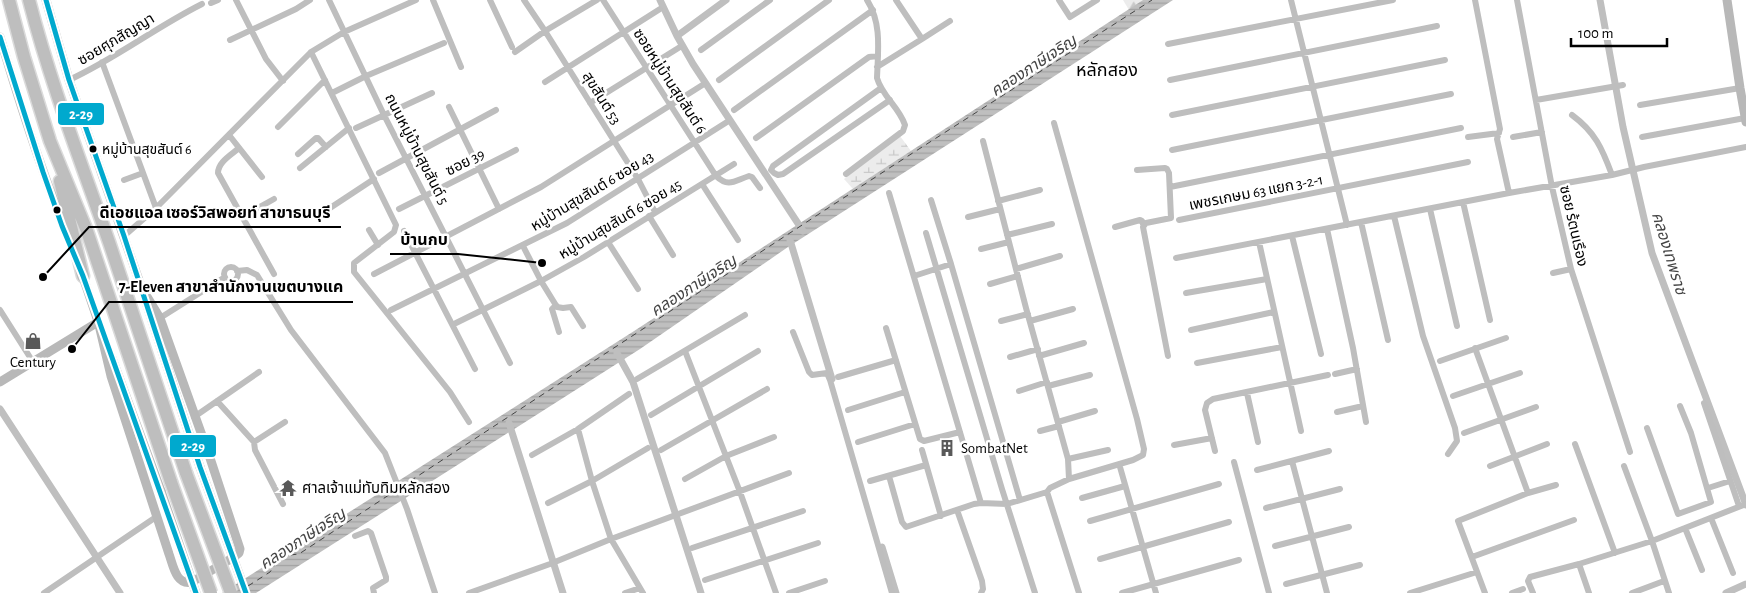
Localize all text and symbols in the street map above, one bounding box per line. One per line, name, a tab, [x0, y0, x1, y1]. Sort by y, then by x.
street label: ซอยศุภสัญญา	[75, 10, 158, 69]
scale bar	[1571, 15, 1667, 47]
street label: ซอยหมู่บ้านสุขสันต์ 6	[629, 25, 711, 137]
text: 100 m	[1578, 26, 1613, 41]
water label: คลองภาษีเจริญ	[988, 32, 1080, 99]
district label: หลักสอง	[1076, 61, 1138, 80]
street label: สุขสันต์ 53	[579, 69, 624, 128]
street label: ถนนหมู่บ้านสุขสันต์ 5	[381, 90, 453, 208]
line badge: 2-29	[57, 102, 105, 126]
text: 2-29	[69, 108, 93, 122]
place label: หมู่บ้านสุขสันต์ 6	[102, 141, 192, 158]
marker: หมู่บ้านสุขสันต์ 6	[88, 144, 98, 154]
street label: ซอย 39	[443, 146, 487, 179]
street label: หมู่บ้านสุขสันต์ 6 ซอย 43	[527, 147, 657, 235]
street label: เพชรเกษม 63 แยก 3-2-1	[1188, 172, 1324, 213]
street label: หมู่บ้านสุขสันต์ 6 ซอย 45	[555, 175, 685, 263]
street label: ซอย ร้ตนเรึอง	[1557, 184, 1591, 268]
callout: ดีเอชแอล เซอร์วิสพอยท์ สาขาธนบุรี	[89, 196, 341, 227]
unlabelled marker	[52, 205, 62, 215]
text: ดีเอชแอล เซอร์วิสพอยท์ สาขาธนบุรี	[99, 205, 331, 222]
water label: คลองเทพราช	[1649, 210, 1690, 298]
callout: บ้านกบ	[390, 223, 458, 254]
text: บ้านกบ	[400, 231, 448, 248]
water label: คลองภาษีเจริญ	[648, 252, 740, 319]
callout: 7-Eleven สาขาสำนักงานเขตบางแค	[109, 271, 353, 302]
text: 7-Eleven สาขาสำนักงานเขตบางแค	[119, 279, 343, 295]
shop icon: Century	[23, 331, 43, 351]
place label: Century	[10, 355, 57, 370]
line badge: 2-29	[169, 434, 217, 458]
building icon: SombatNet	[937, 438, 957, 458]
text: 2-29	[181, 440, 205, 454]
place label: SombatNet	[961, 441, 1028, 456]
temple icon: ศาลเจ้าแม่ทับทิมหลักสอง	[278, 478, 298, 498]
place label: ศาลเจ้าแม่ทับทิมหลักสอง	[302, 479, 450, 496]
water label: คลองภาษีเจริญ	[257, 505, 349, 572]

